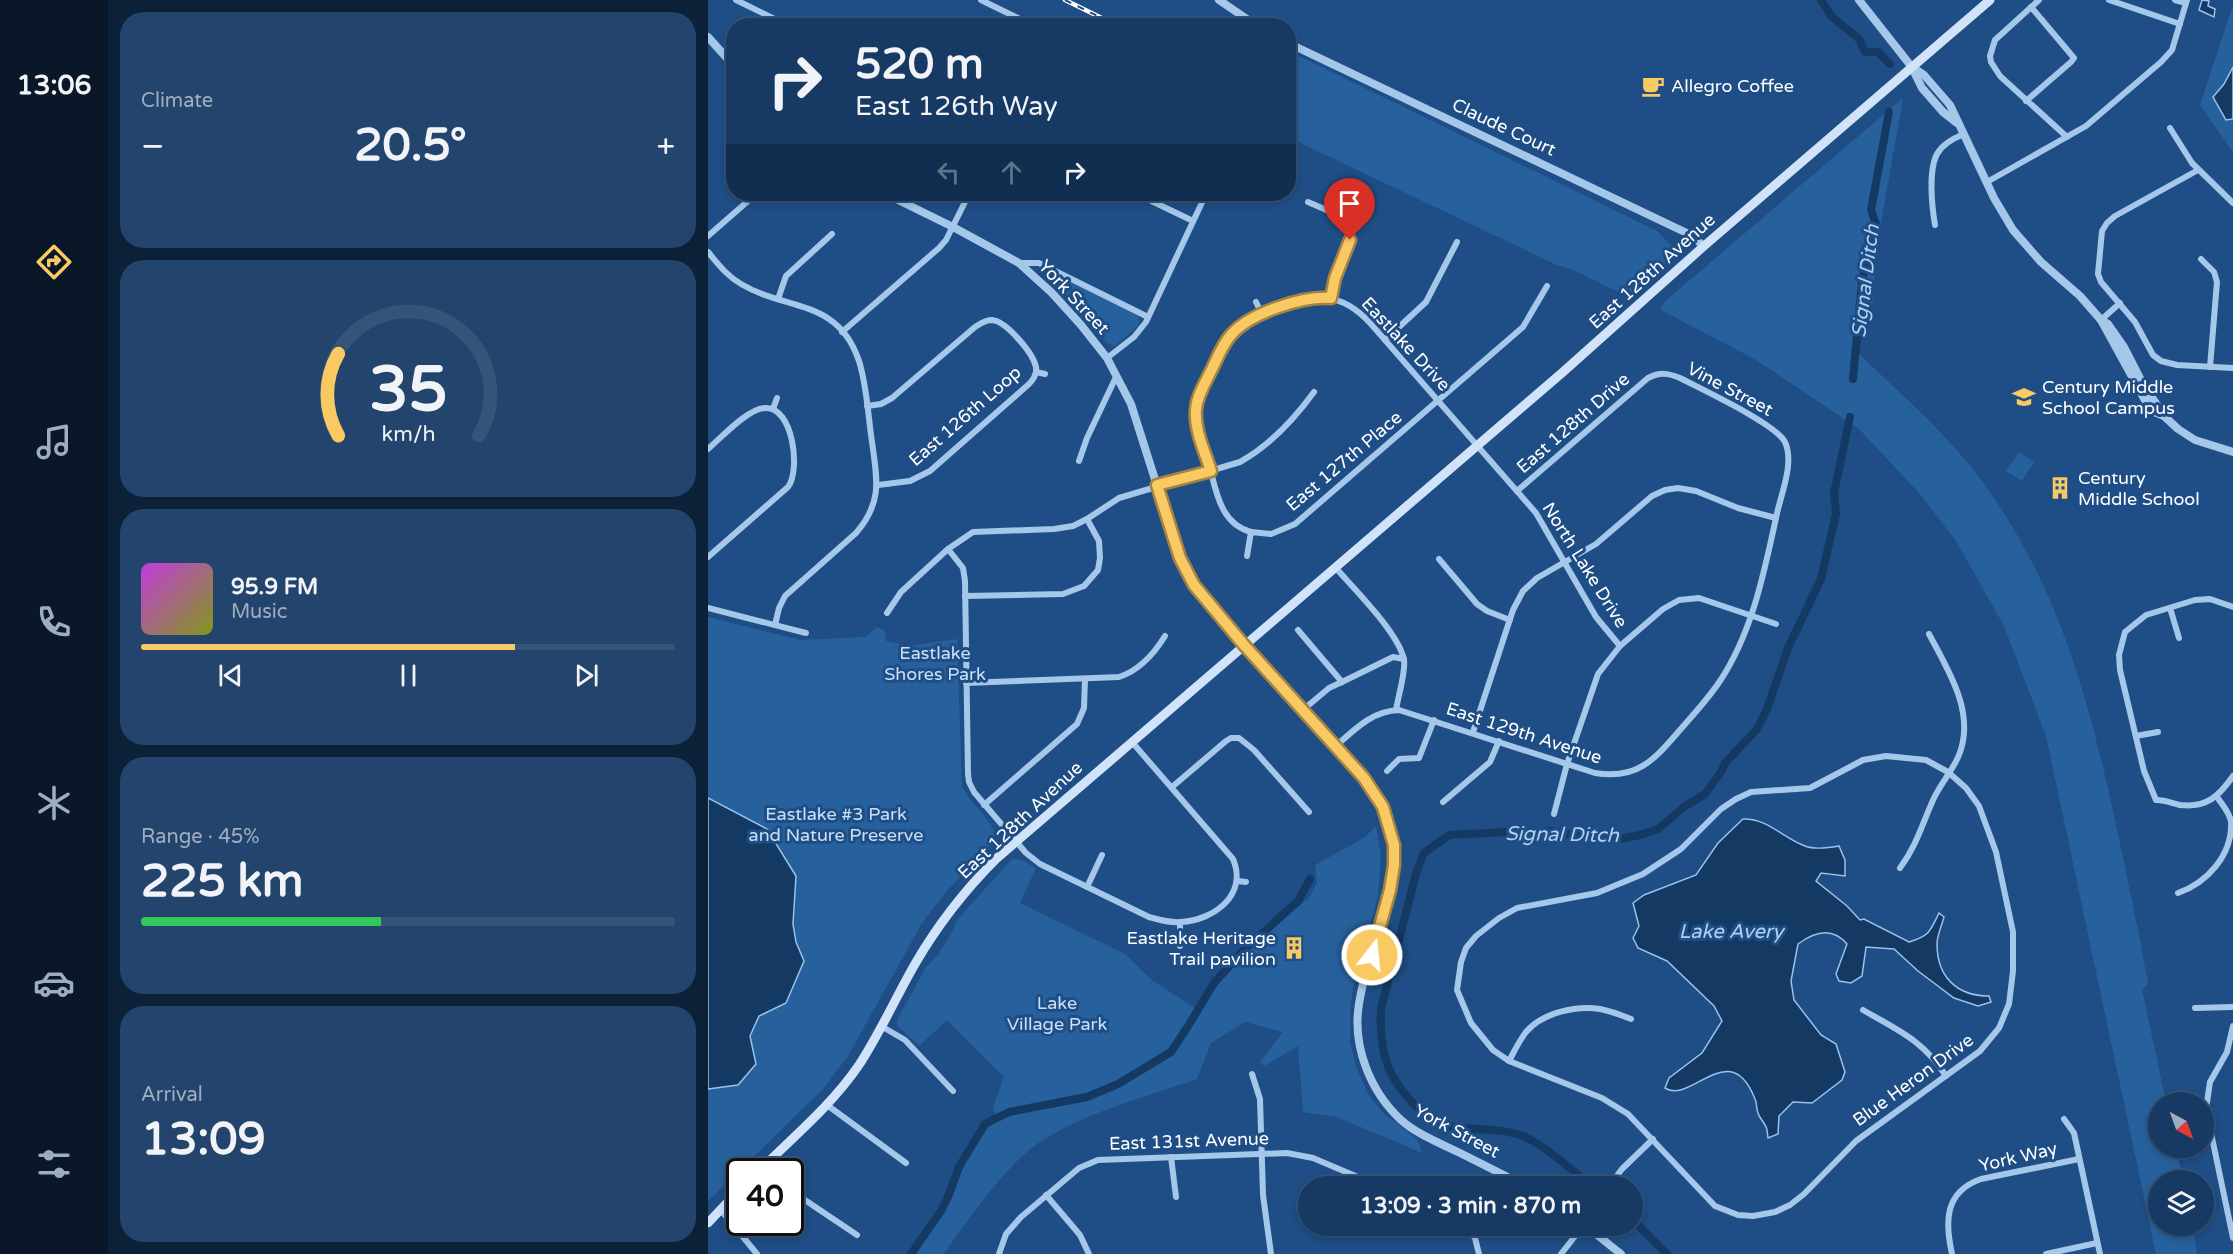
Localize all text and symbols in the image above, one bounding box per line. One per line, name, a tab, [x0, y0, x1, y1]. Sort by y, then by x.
text: 520 m	[855, 39, 984, 90]
icon: right	[756, 42, 834, 120]
text: 13:06	[17, 69, 91, 102]
cafe icon: Allegro Coffee	[1640, 73, 1666, 99]
place label: Allegro Coffee	[1671, 75, 1794, 97]
text: Climate	[141, 89, 213, 113]
text: East 126th Way	[855, 90, 1058, 123]
street label: Claude Court	[1449, 93, 1560, 161]
text: 20.5°	[354, 119, 467, 173]
text: −	[141, 127, 165, 166]
text: +	[656, 127, 675, 166]
icon: left	[932, 156, 965, 189]
icon: ahead	[995, 156, 1028, 189]
icon: right	[1058, 156, 1091, 189]
pin	[1324, 178, 1375, 240]
icon: arrive	[1333, 187, 1366, 220]
street label: East 128th Avenue	[1584, 208, 1720, 334]
water label: Signal Ditch	[1847, 223, 1885, 339]
icon: directions	[33, 241, 75, 283]
street label: York Street	[1034, 255, 1114, 339]
street label: Eastlake Drive	[1357, 292, 1455, 396]
text: 35	[369, 353, 447, 428]
street label: Vine Street	[1683, 357, 1777, 421]
street label: East 126th Loop	[904, 361, 1026, 471]
street label: East 128th Drive	[1512, 368, 1634, 478]
place label: Century Middle School Campus	[2042, 376, 2175, 419]
school or university icon: Century Middle School Campus	[2011, 384, 2037, 410]
street label: East 127th Place	[1282, 406, 1406, 516]
icon: music	[33, 421, 75, 463]
text: km/h	[381, 421, 435, 447]
place label: Century Middle School	[2078, 467, 2200, 510]
building icon: Century Middle School	[2047, 475, 2073, 501]
street label: North Lake Drive	[1538, 498, 1632, 632]
text: 95.9 FM	[231, 574, 318, 600]
text: Music	[231, 600, 287, 624]
icon: phone	[33, 601, 75, 643]
park label: Eastlake Shores Park	[884, 642, 986, 685]
icon: previous	[214, 659, 247, 692]
icon: pause	[392, 659, 425, 692]
icon: next	[570, 659, 603, 692]
street label: East 129th Avenue	[1443, 697, 1605, 769]
street label: East 128th Avenue	[953, 757, 1087, 883]
icon: climate	[33, 782, 75, 824]
park label: Eastlake #3 Park and Nature Preserve	[749, 803, 923, 846]
water label: Signal Ditch	[1505, 822, 1620, 848]
text: Range · 45%	[141, 825, 260, 849]
text: 225 km	[141, 855, 303, 909]
water label: Lake Avery	[1679, 920, 1785, 944]
position arrow	[1340, 923, 1404, 987]
place label: Eastlake Heritage Trail pavilion	[1127, 927, 1276, 970]
building icon: Eastlake Heritage Trail pavilion	[1281, 935, 1307, 961]
icon: car	[33, 962, 75, 1004]
park label: Lake Village Park	[1007, 992, 1107, 1035]
street label: Blue Heron Drive	[1848, 1029, 1978, 1131]
text: Arrival	[141, 1083, 203, 1107]
north arrow	[2148, 1092, 2214, 1158]
map controls	[2148, 1092, 2214, 1236]
street label: York Street	[1410, 1099, 1504, 1163]
text: 13:09	[141, 1113, 266, 1167]
street label: East 131st Avenue	[1109, 1127, 1269, 1155]
street label: York Way	[1977, 1137, 2060, 1177]
icon: filters	[33, 1143, 75, 1185]
speed limit sign: 40	[726, 1158, 804, 1236]
button: layers	[2148, 1170, 2214, 1236]
text: 13:09 · 3 min · 870 m	[1360, 1193, 1581, 1219]

